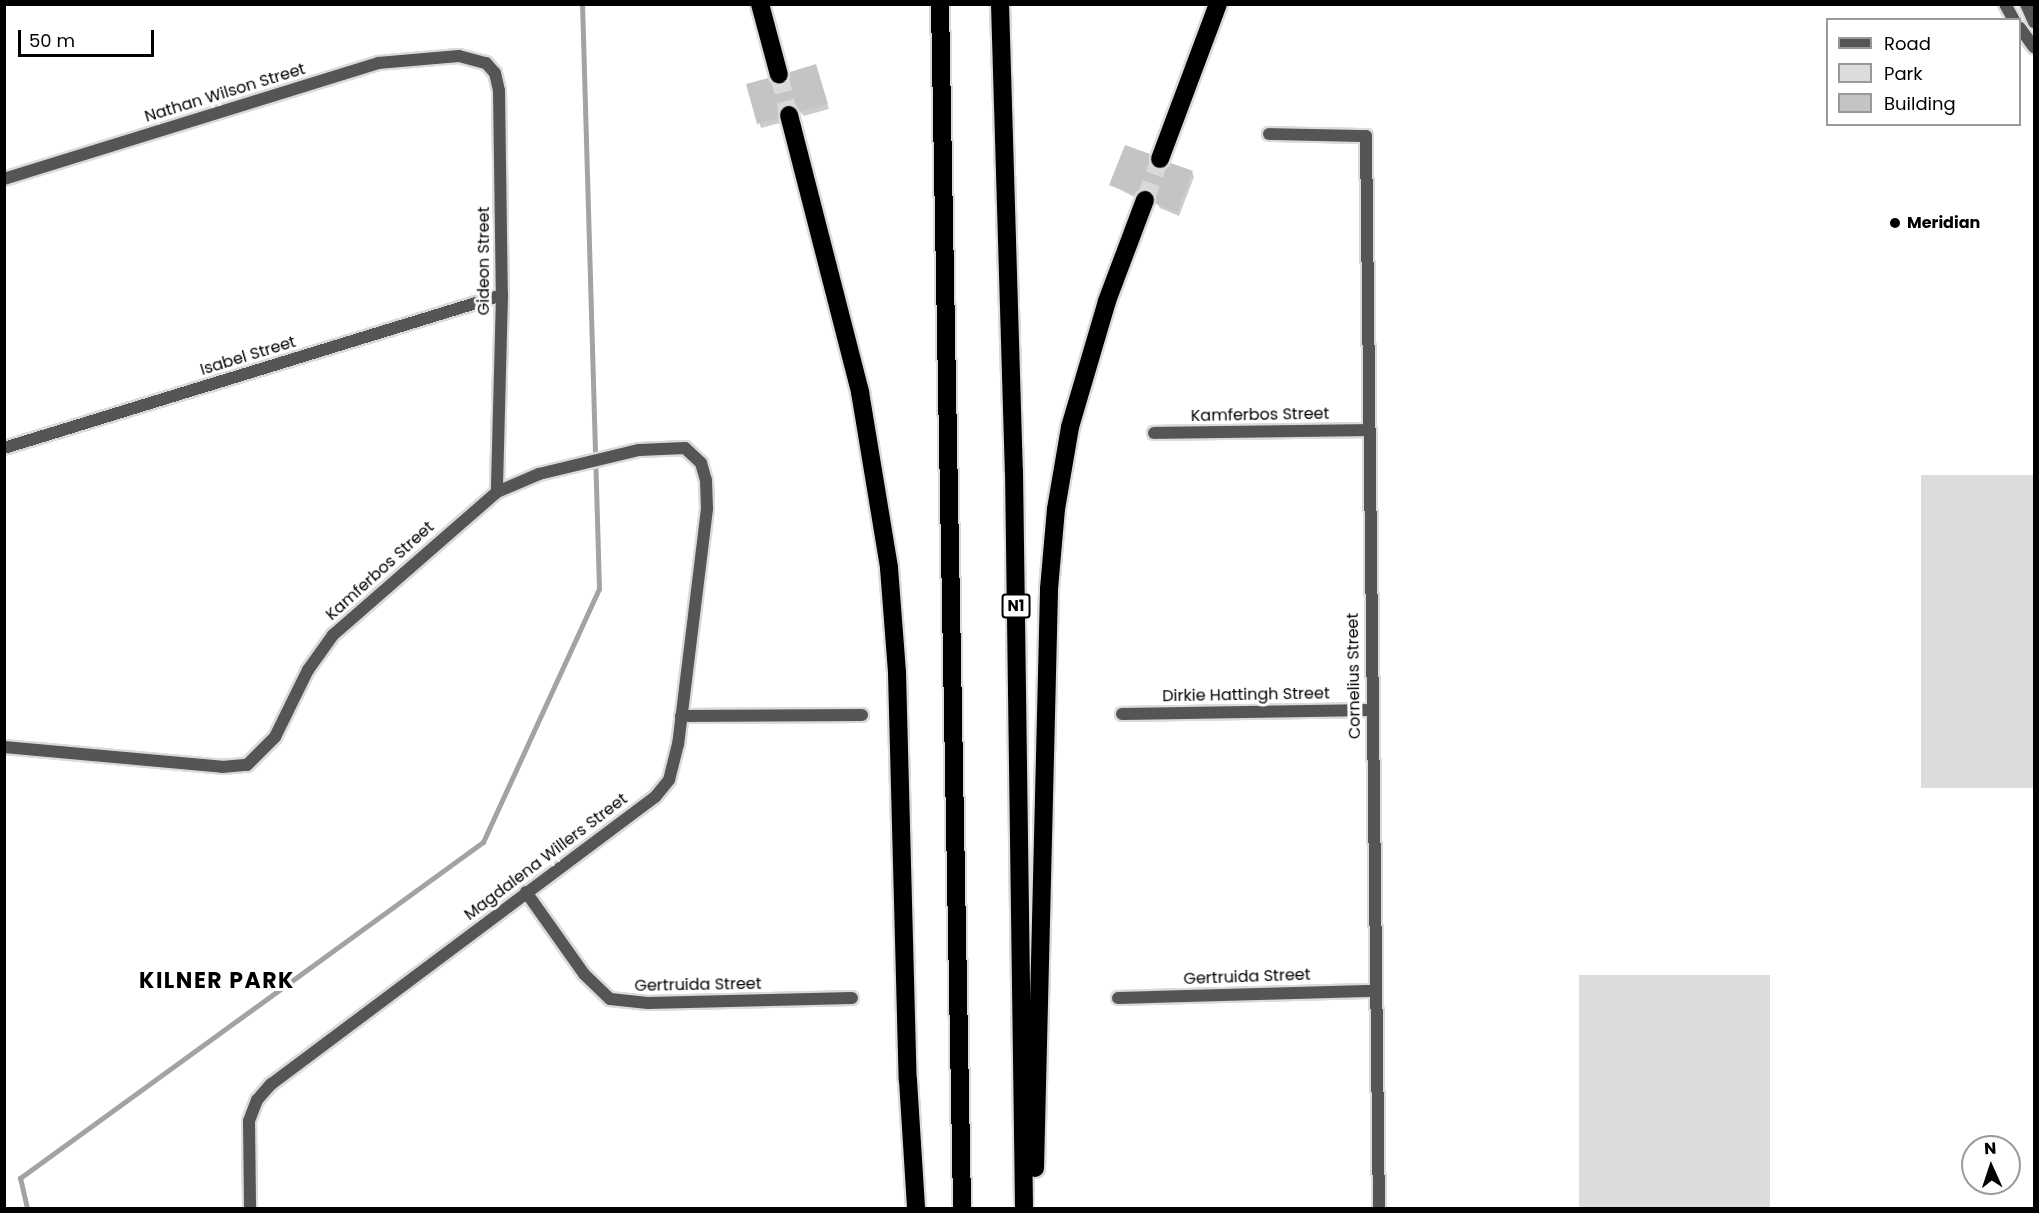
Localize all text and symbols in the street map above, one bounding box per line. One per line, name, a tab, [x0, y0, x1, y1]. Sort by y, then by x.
scale bar	[21, 18, 158, 56]
legend	[1826, 18, 2021, 126]
text: 50 m	[29, 28, 75, 53]
text: Road	[1884, 31, 1931, 56]
street label: Nathan Wilson Street	[142, 59, 308, 127]
text: Park	[1884, 61, 1923, 86]
text: Building	[1884, 91, 1956, 116]
street label: Gideon Street	[474, 207, 494, 315]
place label: Meridian	[1907, 213, 1980, 233]
marker: Meridian	[1888, 216, 1902, 230]
street label: Isabel Street	[198, 332, 298, 380]
street label: Kamferbos Street	[1191, 404, 1329, 426]
street label: Kamferbos Street	[322, 518, 438, 624]
road number: N1	[1001, 594, 1031, 618]
street label: Cornelius Street	[1343, 613, 1365, 739]
street label: Dirkie Hattingh Street	[1162, 684, 1330, 706]
street label: Magdalena Willers Street	[461, 789, 631, 925]
street label: Gertruida Street	[1183, 965, 1311, 989]
district label: KILNER PARK	[139, 968, 295, 994]
street label: Gertruida Street	[634, 974, 762, 996]
north arrow	[1961, 1135, 2021, 1195]
text: N	[1984, 1137, 1997, 1160]

